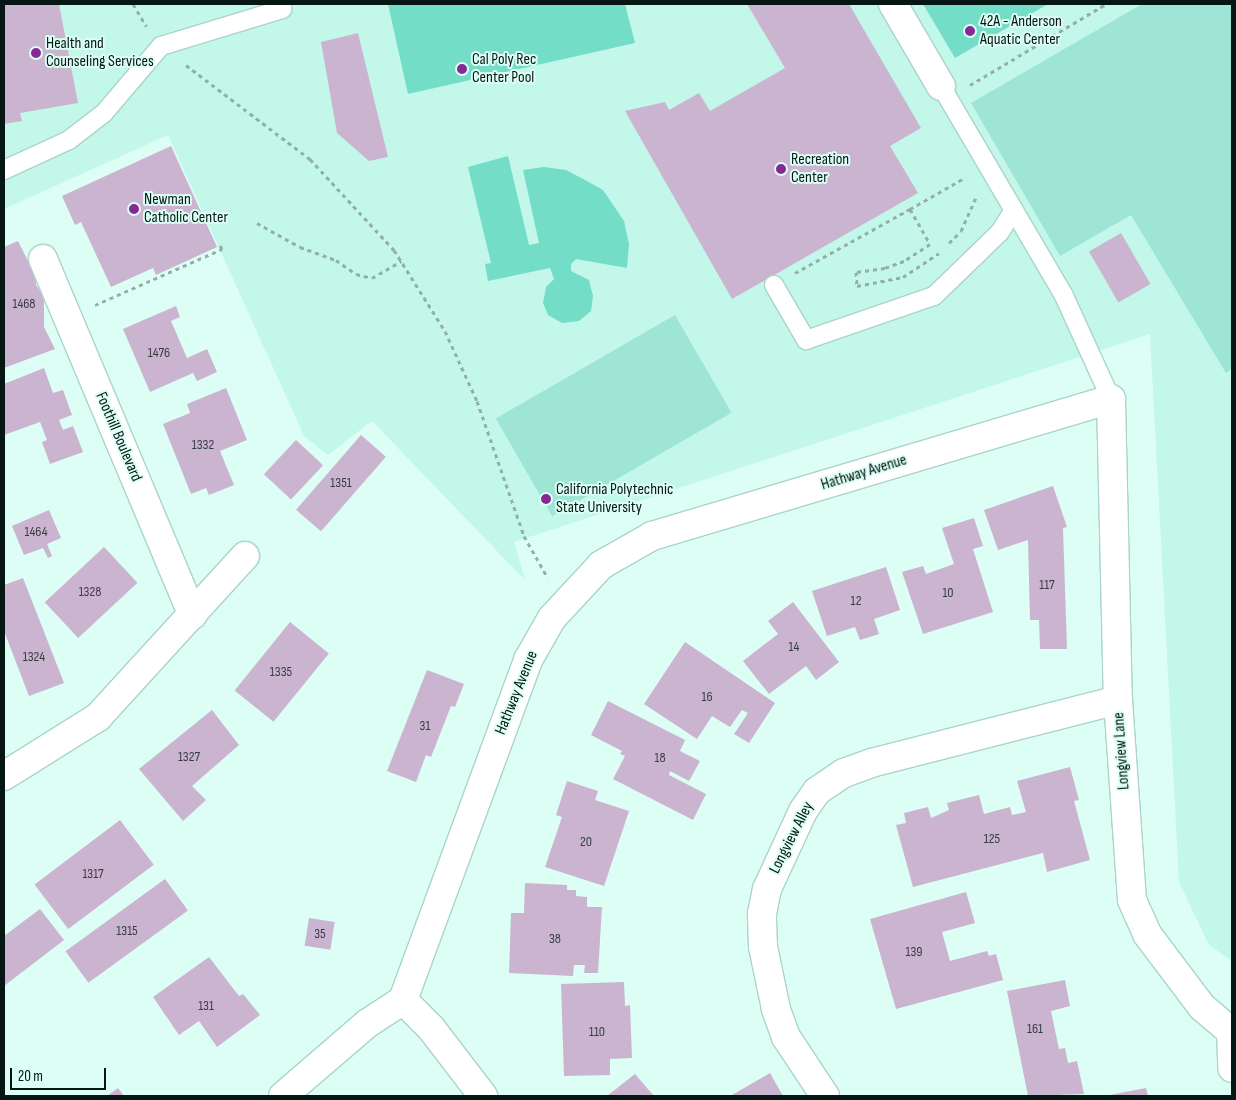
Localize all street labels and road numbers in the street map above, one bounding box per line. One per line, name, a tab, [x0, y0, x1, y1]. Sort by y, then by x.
street label: Foothill Boulevard	[91, 389, 145, 485]
street label: Hathway Avenue	[819, 451, 909, 495]
street label: Hathway Avenue	[491, 648, 543, 738]
street label: Longview Lane	[1110, 712, 1134, 790]
street label: Longview Alley	[766, 799, 818, 877]

